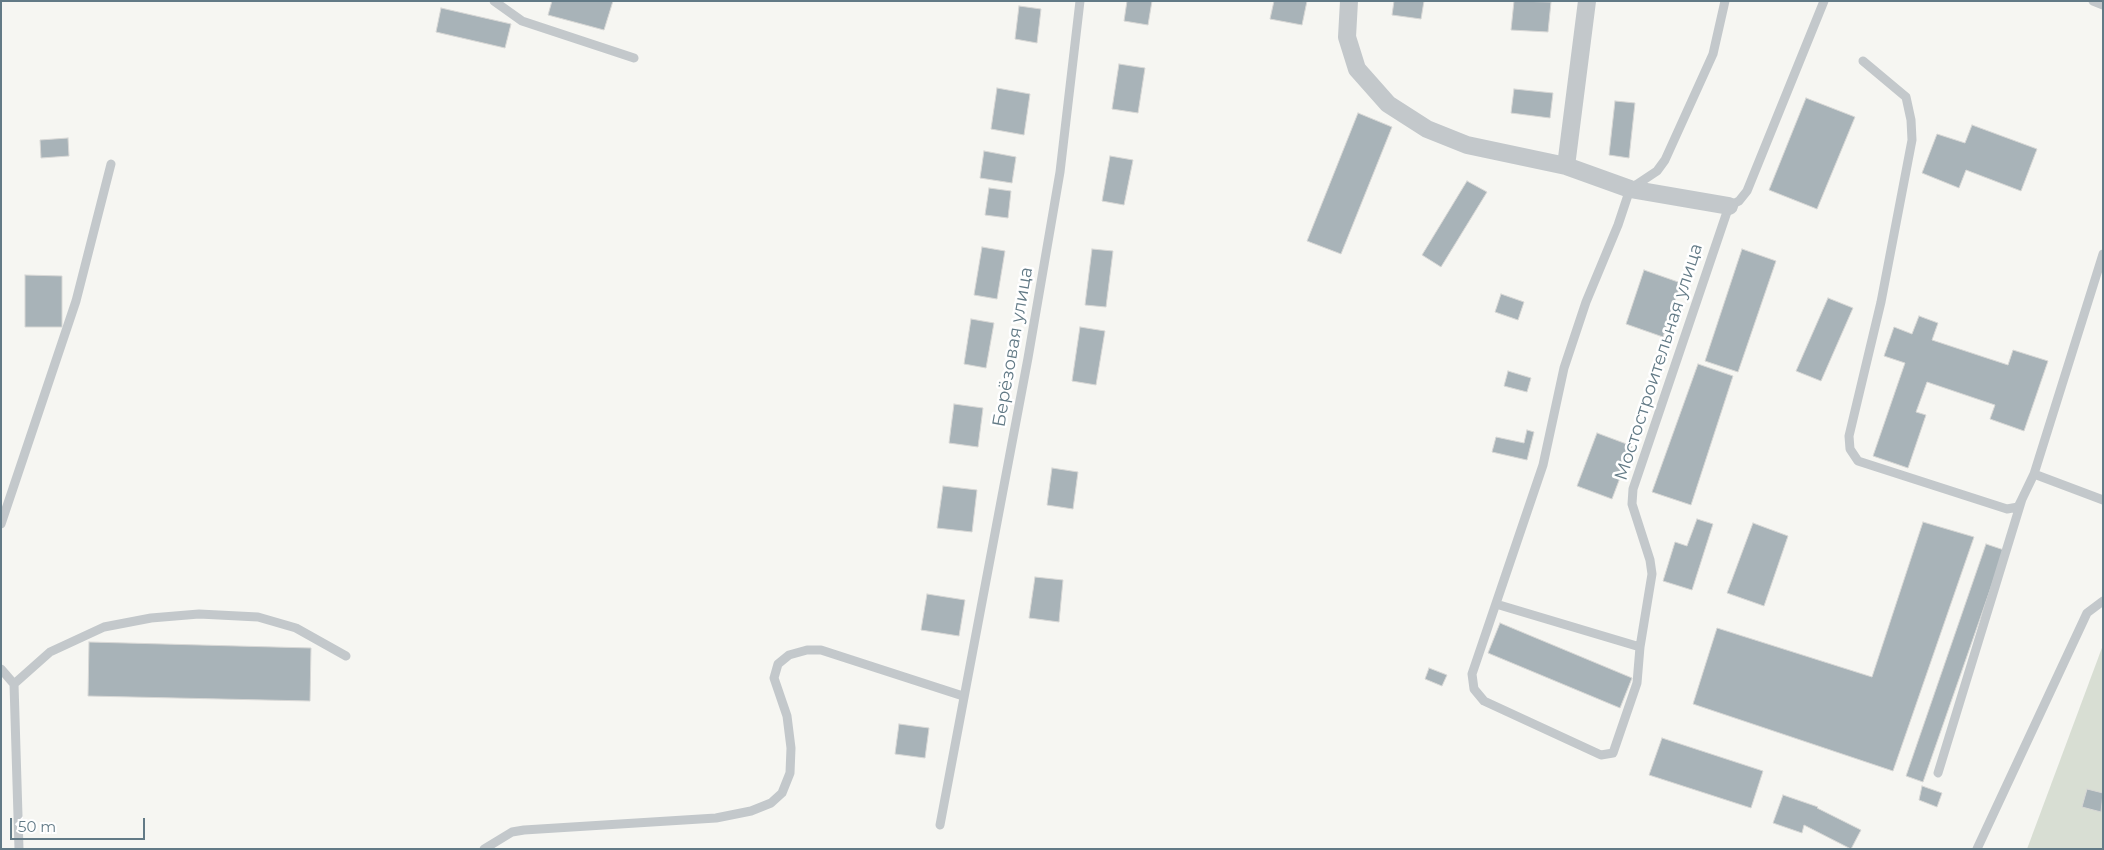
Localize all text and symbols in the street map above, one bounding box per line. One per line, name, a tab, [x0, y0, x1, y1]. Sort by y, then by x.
street label: Мостостроительная улица	[1610, 241, 1708, 483]
street label: Берёзовая улица	[988, 265, 1038, 429]
scale bar	[12, 808, 148, 840]
text: 50 m	[18, 817, 56, 836]

